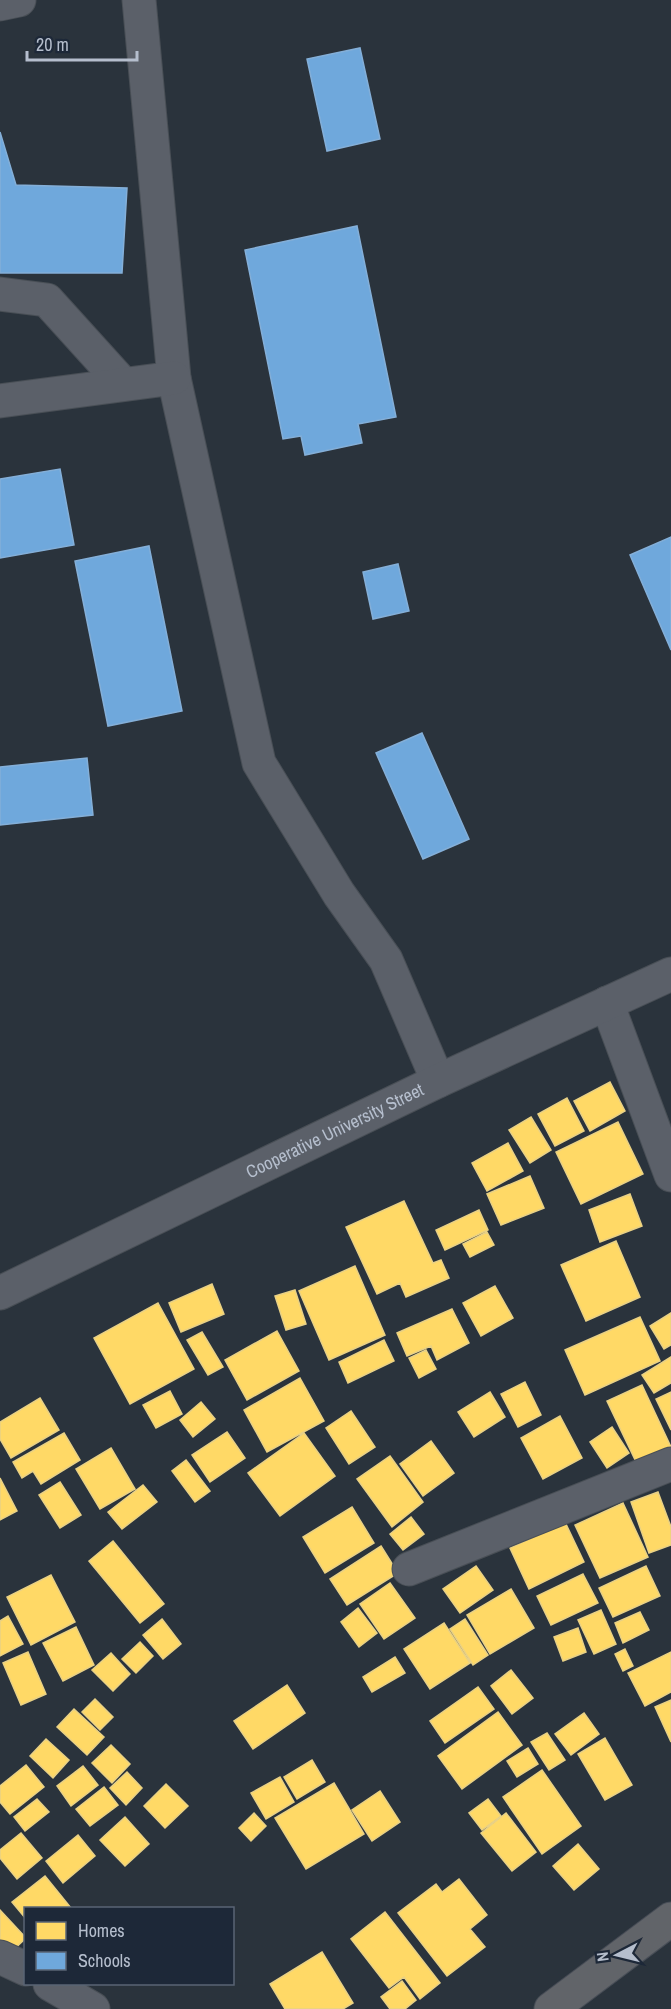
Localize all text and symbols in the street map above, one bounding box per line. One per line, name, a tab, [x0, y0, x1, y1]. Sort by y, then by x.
scale bar	[27, 24, 136, 62]
text: 20 m	[36, 32, 69, 57]
street label: Cooperative University Street	[242, 1077, 428, 1184]
legend	[24, 1907, 234, 1985]
text: Homes	[78, 1918, 125, 1943]
north arrow	[587, 1925, 647, 1985]
text: Schools	[78, 1948, 131, 1973]
text: N	[591, 1951, 614, 1963]

